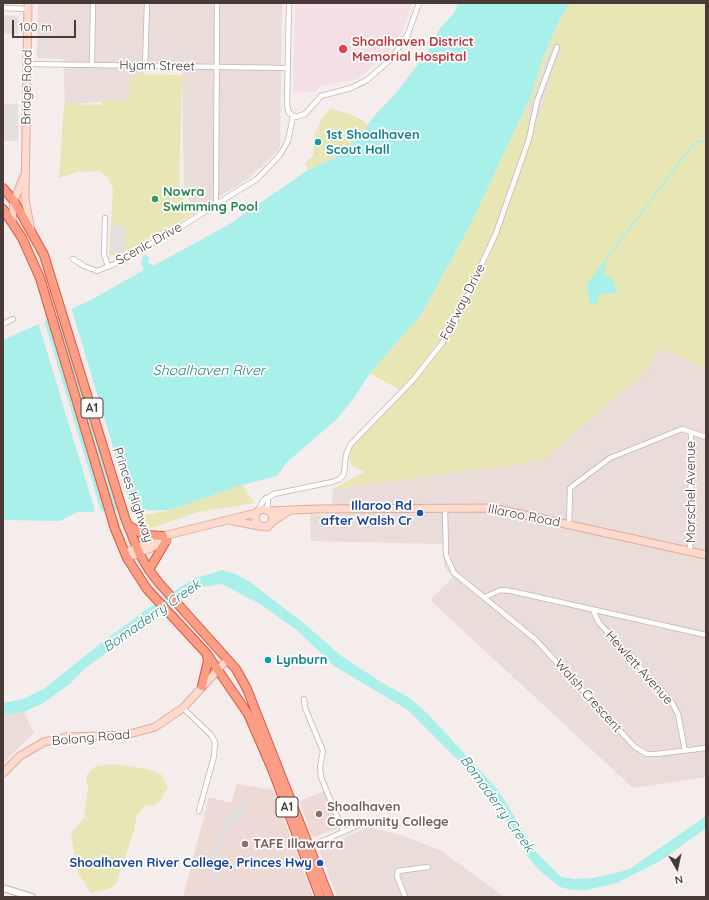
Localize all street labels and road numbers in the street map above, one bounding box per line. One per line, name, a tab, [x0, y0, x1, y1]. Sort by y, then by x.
street label: Bridge Road	[19, 49, 35, 125]
street label: Hyam Street	[119, 58, 195, 74]
street label: Scenic Drive	[113, 219, 185, 269]
street label: Fairway Drive	[437, 261, 489, 343]
road number: A1	[81, 398, 103, 418]
street label: Morschel Avenue	[683, 441, 699, 543]
street label: Princes Highway	[109, 445, 157, 545]
street label: Illaroo Road	[487, 501, 561, 531]
street label: Hewlett Avenue	[602, 628, 676, 708]
street label: Walsh Crescent	[551, 656, 625, 736]
street label: Bolong Road	[51, 727, 131, 749]
road number: A1	[276, 797, 298, 817]

